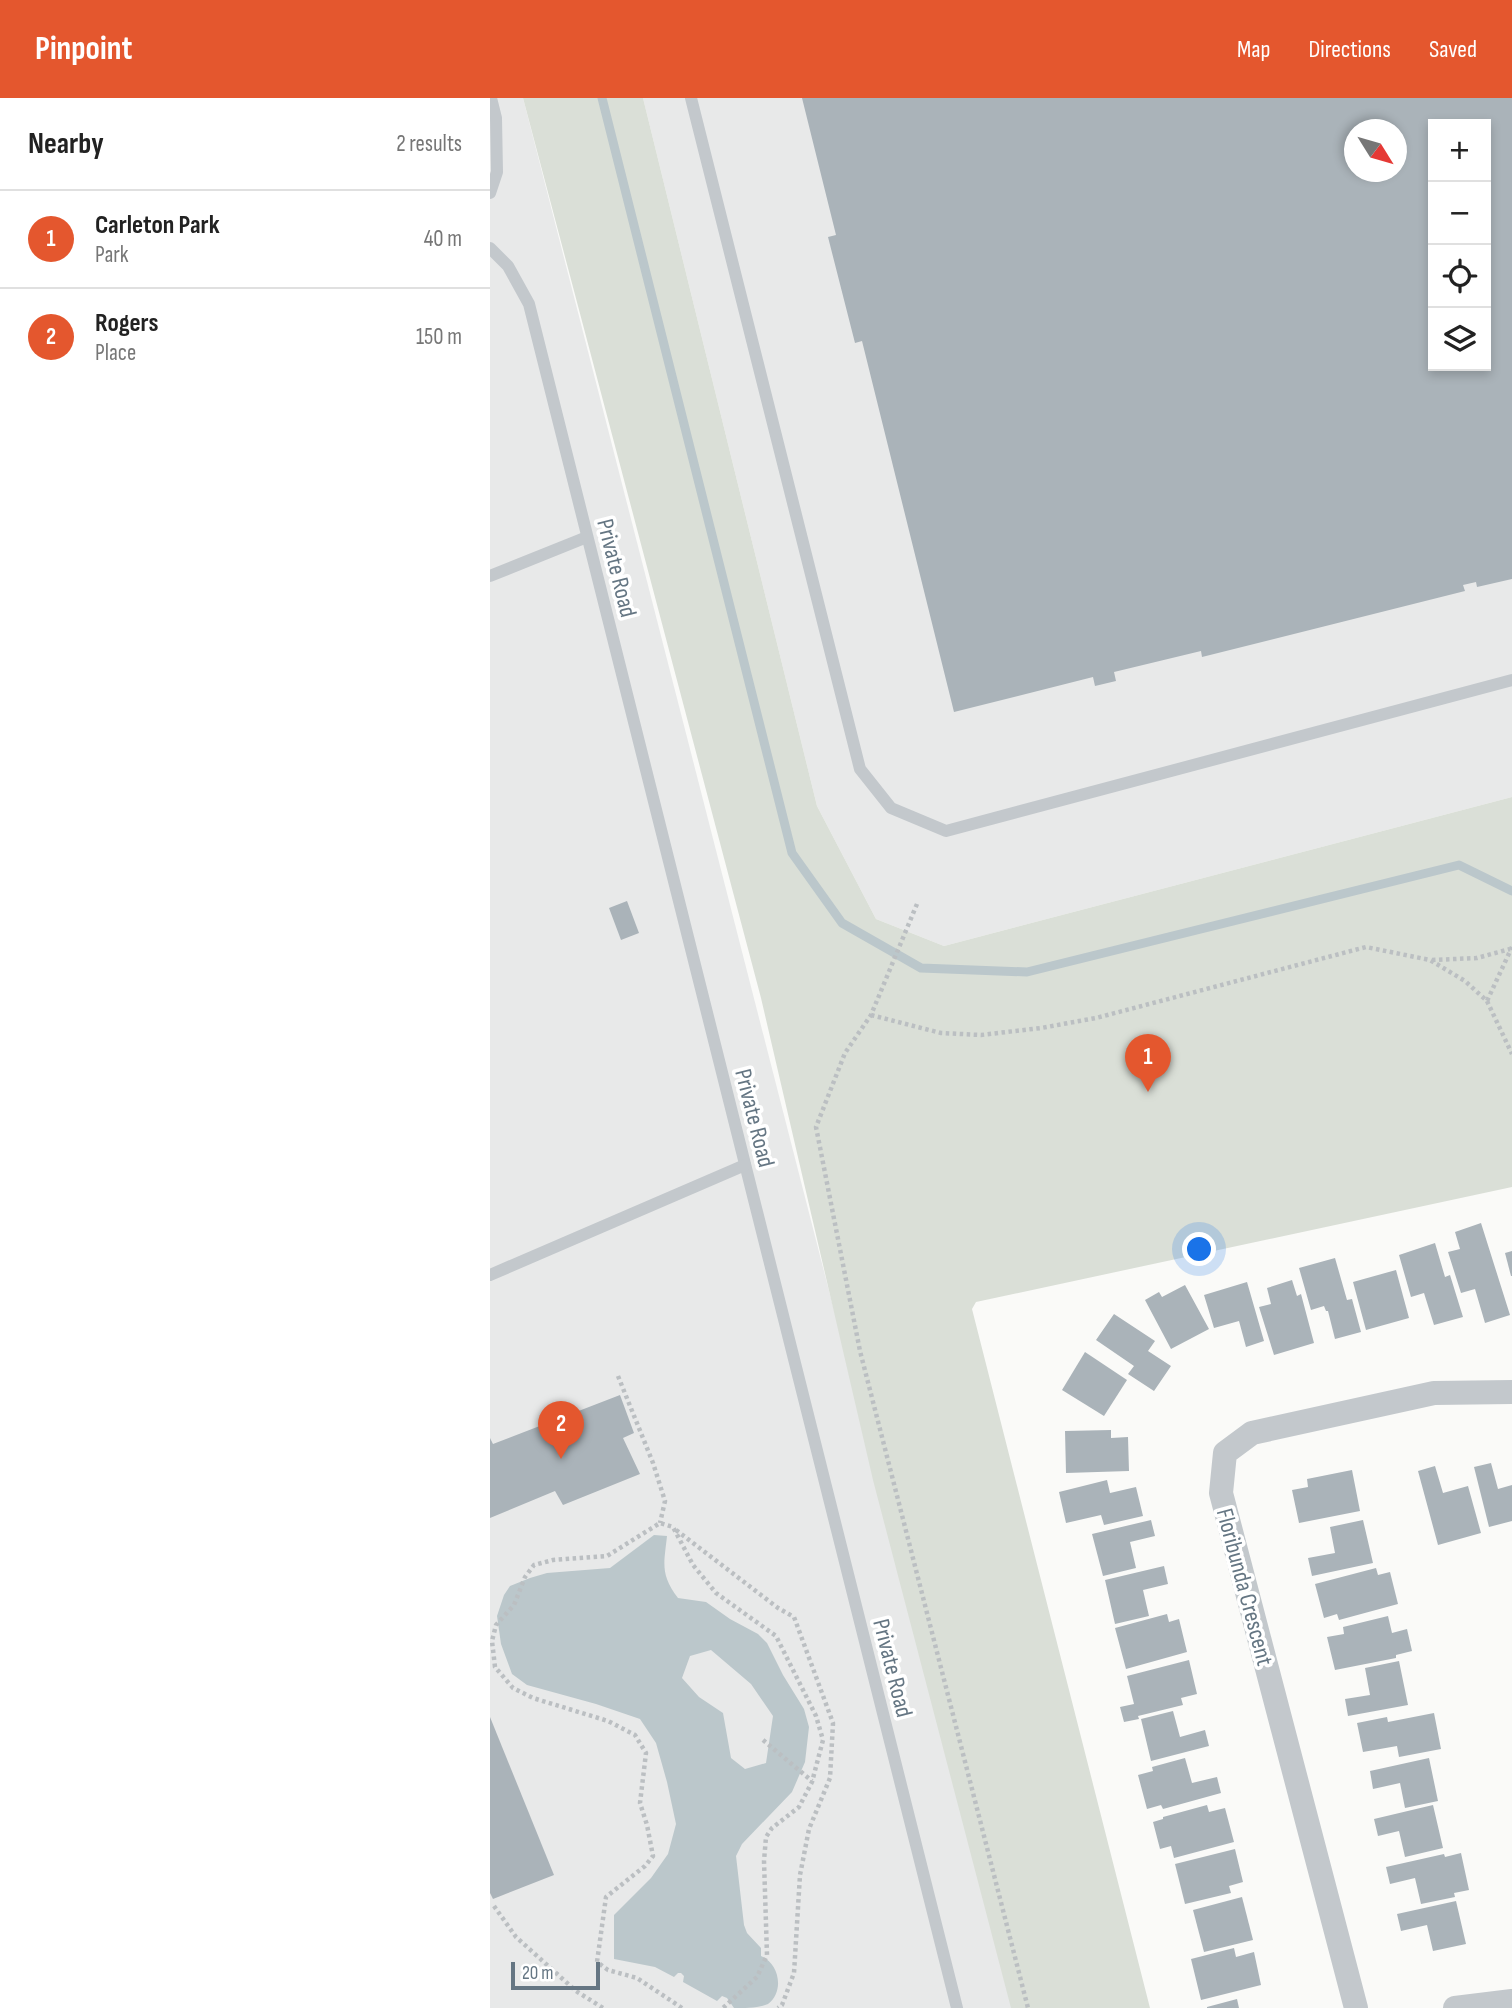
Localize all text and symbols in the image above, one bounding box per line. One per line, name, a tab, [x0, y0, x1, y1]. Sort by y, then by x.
text: Pinpoint	[35, 29, 132, 69]
text: Map	[1237, 35, 1270, 64]
text: Directions	[1308, 35, 1391, 64]
text: Saved	[1429, 35, 1477, 64]
north arrow	[1344, 119, 1407, 182]
map controls	[1428, 119, 1491, 371]
button: +	[1428, 119, 1491, 182]
text: Nearby	[28, 126, 104, 162]
text: 2 results	[396, 130, 462, 158]
button: −	[1428, 182, 1491, 245]
text: Carleton Park	[95, 210, 220, 241]
text: 1	[46, 225, 56, 253]
text: 40 m	[424, 225, 462, 253]
text: Park	[95, 241, 129, 269]
button: locate	[1428, 245, 1491, 308]
text: Rogers	[95, 308, 158, 339]
button: layers	[1428, 308, 1491, 371]
text: 2	[46, 323, 56, 351]
text: 150 m	[416, 323, 462, 351]
text: Place	[95, 339, 136, 367]
street label: Private Road	[590, 516, 643, 620]
pin: 1	[1125, 1034, 1171, 1092]
street label: Private Road	[728, 1066, 781, 1170]
your location	[1182, 1232, 1216, 1266]
pin: 2	[538, 1401, 584, 1459]
street label: Floribunda Crescent	[1210, 1505, 1279, 1669]
street label: Private Road	[866, 1616, 919, 1720]
scale bar	[511, 1959, 600, 1991]
text: 20 m	[522, 1962, 554, 1985]

